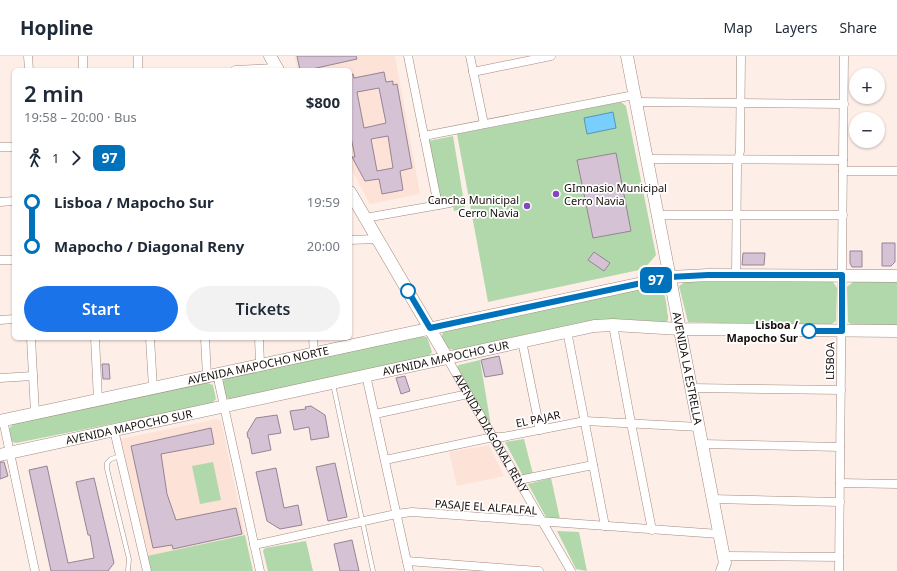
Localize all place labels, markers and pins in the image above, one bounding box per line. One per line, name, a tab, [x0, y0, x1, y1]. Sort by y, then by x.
place label: GImnasio Municipal Cerro Navia	[564, 180, 667, 208]
marker: GImnasio Municipal Cerro Navia	[551, 189, 561, 199]
place label: Cancha Municipal Cerro Navia	[428, 192, 519, 220]
marker: Cancha Municipal Cerro Navia	[522, 201, 532, 211]
unlabelled marker	[400, 283, 416, 299]
place label: Lisboa / Mapocho Sur	[727, 317, 798, 345]
marker: Lisboa / Mapocho Sur	[801, 323, 817, 339]

